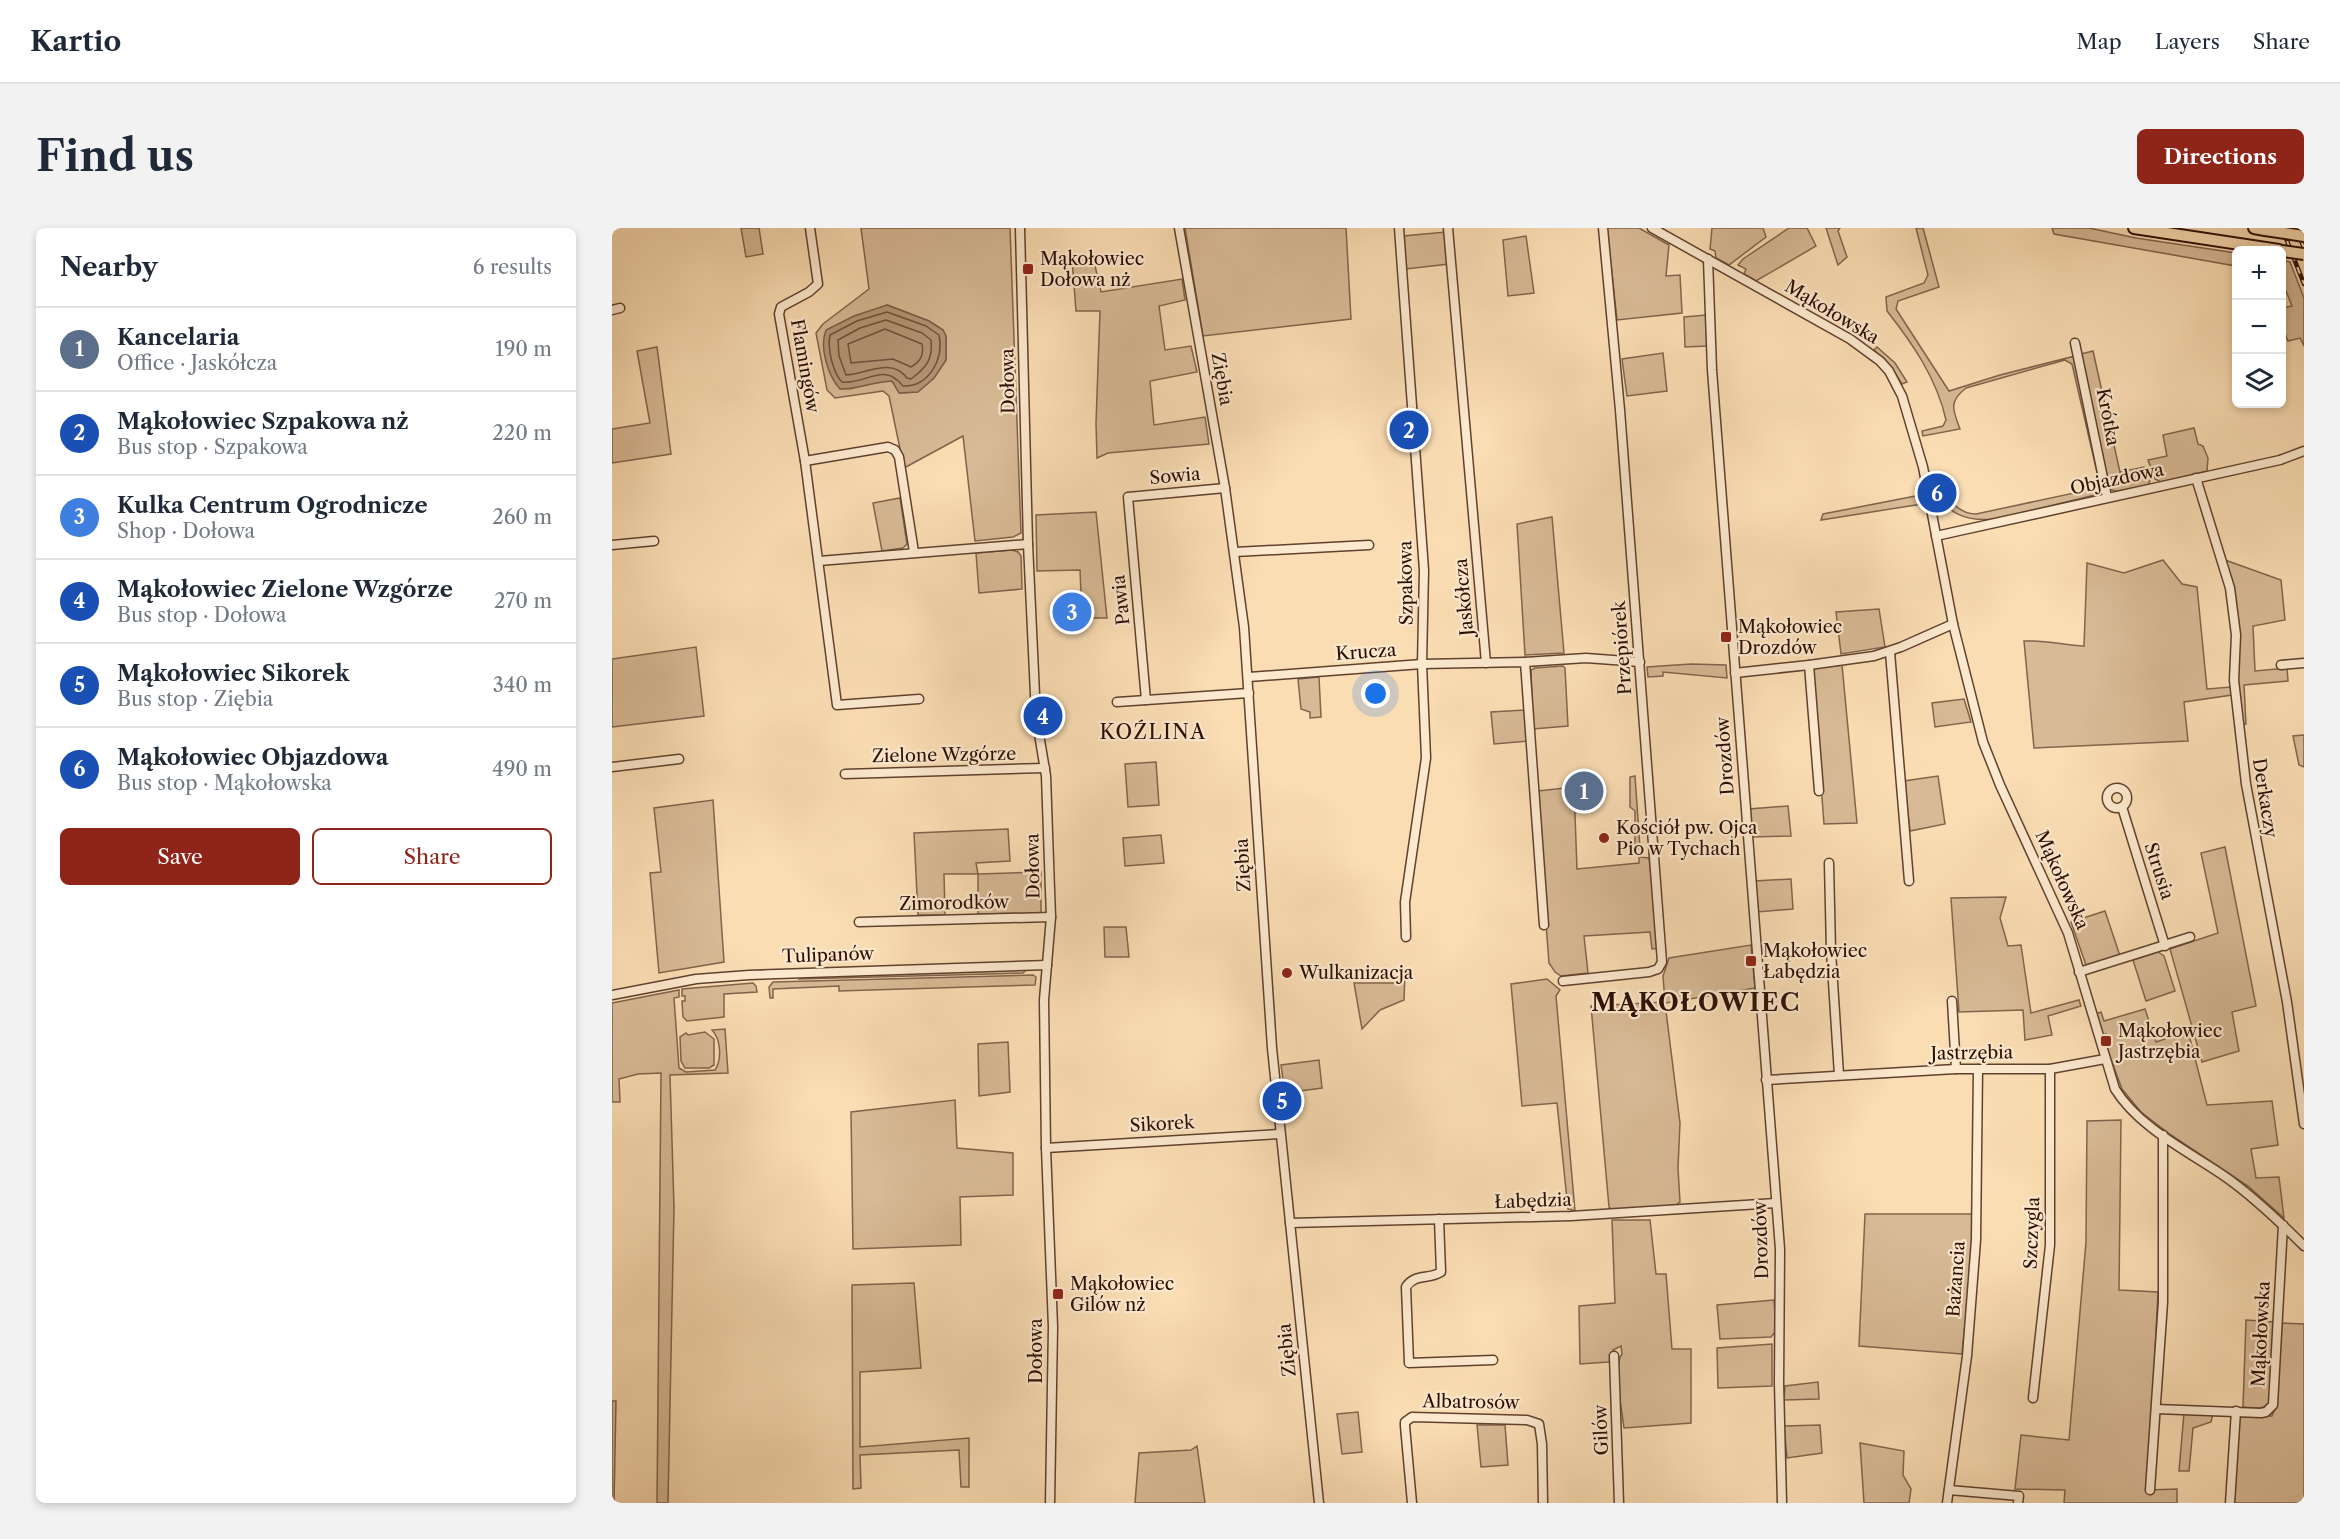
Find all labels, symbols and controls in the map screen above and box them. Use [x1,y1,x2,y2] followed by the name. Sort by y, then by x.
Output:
[30,24,121,58] text: Kartio
[2077,29,2122,54] text: Map
[2155,29,2220,54] text: Layers
[2253,29,2310,54] text: Share
[2137,129,2304,184] button: Directions
[36,130,194,182] text: Find us
[2232,246,2286,408] map controls
[2232,246,2286,300] button: +
[1040,248,1144,291] place label: Mąkołowiec Dołowa nż
[60,251,158,283] text: Nearby
[473,255,552,279] text: 6 results
[1021,262,1035,276] marker: Mąkołowiec Dołowa nż
[1781,275,1884,349] street label: Mąkołowska
[2232,300,2286,354] button: −
[786,317,824,416] street label: Flamingów
[117,324,239,351] text: Kancelaria
[75,337,84,361] text: 1
[495,337,552,361] text: 190 m
[996,348,1020,414] street label: Dołowa
[117,351,277,375] text: Office · Jaskółcza
[1207,351,1238,408] street label: Ziębia
[2232,354,2286,408] button: layers
[2092,386,2124,448] street label: Krótka
[117,408,409,435] text: Mąkołowiec Szpakowa nż
[1390,408,1428,452] pin: 2
[74,421,85,445] text: 2
[492,421,552,445] text: 220 m
[117,435,308,459] text: Bus stop · Szpakowa
[2068,458,2166,500] street label: Objazdowa
[1149,463,1202,489] street label: Sowia
[1918,470,1956,516] pin: 6
[117,492,428,519] text: Kulka Centrum Ogrodnicze
[74,505,85,529] text: 3
[492,505,552,529] text: 260 m
[117,519,255,543] text: Shop · Dołowa
[1394,540,1418,626] street label: Szpakowa
[1450,557,1479,640] street label: Jaskółcza
[1107,573,1135,626] street label: Pawia
[117,576,453,603] text: Mąkołowiec Zielone Wzgórze
[74,589,85,613] text: 4
[494,589,552,613] text: 270 m
[1052,590,1092,634] pin: 3
[1608,599,1636,696] street label: Przepiórek
[117,603,287,627] text: Bus stop · Dołowa
[1738,616,1842,659] place label: Mąkołowiec Drozdów
[1719,630,1733,644] marker: Mąkołowiec Drozdów
[1335,639,1398,665] street label: Krucza
[117,660,350,687] text: Mąkołowiec Sikorek
[74,673,85,697] text: 5
[493,673,552,697] text: 340 m
[1361,679,1390,708] your location
[117,687,273,711] text: Bus stop · Ziębia
[1024,694,1062,738] pin: 4
[1711,715,1739,796] street label: Drozdów
[1100,719,1206,744] district label: KOŹLINA
[872,743,1016,767] street label: Zielone Wzgórze
[117,744,389,771] text: Mąkołowiec Objazdowa
[74,757,85,781] text: 6
[492,757,552,781] text: 490 m
[2248,757,2282,840] street label: Derkaczy
[1564,768,1604,814] pin: 1
[117,771,332,795] text: Bus stop · Mąkołowska
[1616,817,1758,860] place label: Kościół pw. Ojca Pio w Tychach
[2030,827,2094,933] street label: Mąkołowska
[60,828,300,885] button: Save
[312,828,552,885] button: Share
[1597,831,1611,845] marker: Kościół pw. Ojca Pio w Tychach
[1021,833,1045,899] street label: Dołowa
[1231,837,1255,892] street label: Ziębia
[2139,840,2179,903] street label: Strusia
[899,891,1010,915] street label: Zimorodków
[1763,940,1867,983] place label: Mąkołowiec Łabędzia
[782,942,875,968] street label: Tulipanów
[1744,954,1758,968] marker: Mąkołowiec Łabędzia
[1298,962,1414,984] place label: Wulkanizacja
[1280,966,1294,980] marker: Wulkanizacja
[1591,988,1801,1017] district label: MĄKOŁOWIEC
[2115,1020,2222,1063] place label: Mąkołowiec Jastrzębia
[2099,1034,2113,1048] marker: Mąkołowiec Jastrzębia
[1928,1041,2014,1065] street label: Jastrzębia
[1262,1078,1302,1124] pin: 5
[1129,1111,1197,1137] street label: Sikorek
[1494,1189,1573,1213] street label: Łabędzia
[2020,1196,2044,1270] street label: Szczygla
[1749,1199,1773,1280] street label: Drozdów
[1942,1240,1970,1318] street label: Bażancia
[1070,1273,1174,1316] place label: Mąkołowiec Gilów nż
[2247,1280,2275,1388] street label: Mąkołowska
[1051,1287,1065,1301] marker: Mąkołowiec Gilów nż
[1025,1318,1047,1384] street label: Dołowa
[1273,1322,1301,1378] street label: Ziębia
[1421,1390,1521,1414] street label: Albatrosów
[1589,1403,1613,1456] street label: Gilów

